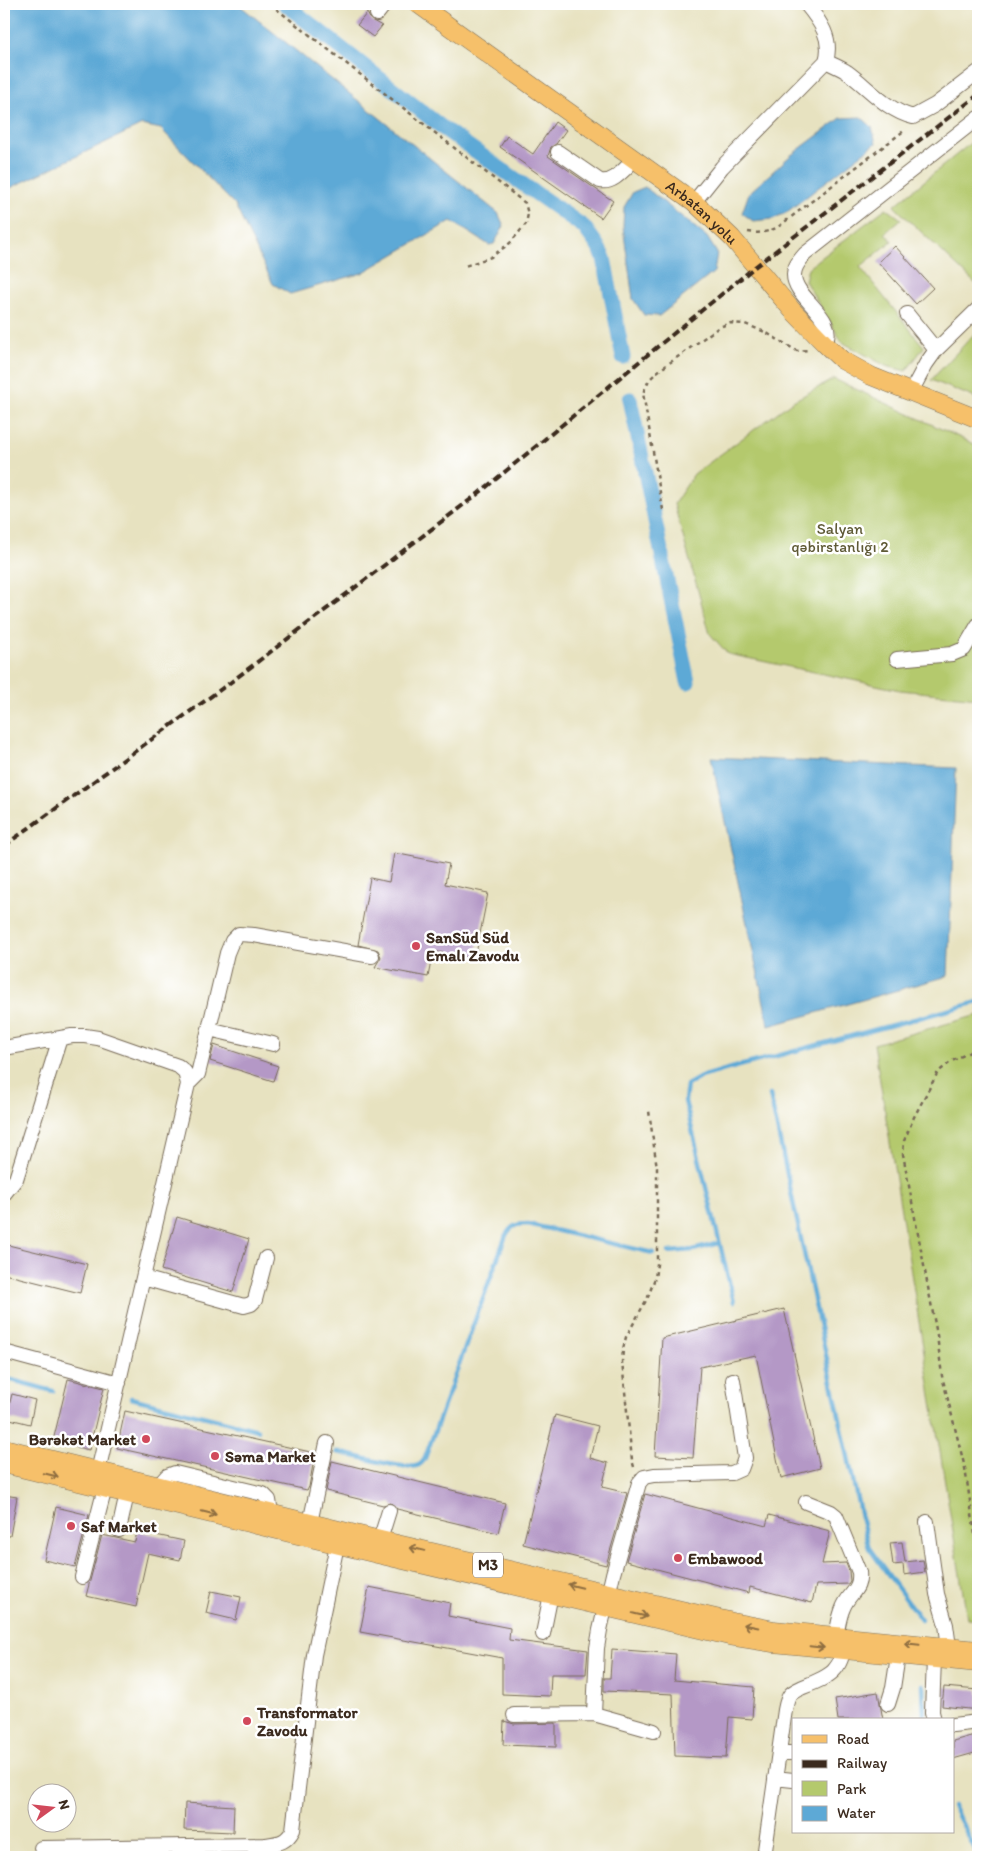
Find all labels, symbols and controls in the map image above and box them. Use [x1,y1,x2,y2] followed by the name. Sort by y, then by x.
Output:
[662,176,742,248] street label: Arbatan yolu
[791,519,889,556] park label: Salyan qəbirstanlığı 2
[426,928,519,965] place label: SanSüd Süd Emalı Zavodu
[410,940,422,952] marker: SanSüd Süd Emalı Zavodu
[29,1430,136,1449] place label: Bərəkət Market
[140,1433,152,1445] marker: Bərəkət Market
[225,1447,316,1466] place label: Səma Market
[209,1450,221,1462] marker: Səma Market
[43,1471,59,1480] one-way arrow
[201,1509,217,1519] one-way arrow
[81,1517,157,1536] place label: Saf Market
[65,1520,77,1532] marker: Saf Market
[410,1544,426,1553] one-way arrow
[688,1549,763,1568] place label: Embawood
[473,1552,503,1578] road number: M3
[672,1552,684,1564] marker: Embawood
[568,1581,584,1590] one-way arrow
[631,1611,647,1620] one-way arrow
[743,1620,759,1630] one-way arrow
[905,1639,921,1648] one-way arrow
[808,1643,824,1652] one-way arrow
[256,1703,358,1740] place label: Transformator Zavodu
[241,1715,253,1727] marker: Transformator Zavodu
[792,1718,954,1834] legend
[837,1730,870,1748] text: Road
[837,1754,887,1772] text: Railway
[837,1780,867,1798] text: Park
[28,1784,78,1834] north arrow
[55,1798,74,1812] text: N
[837,1804,876,1822] text: Water

